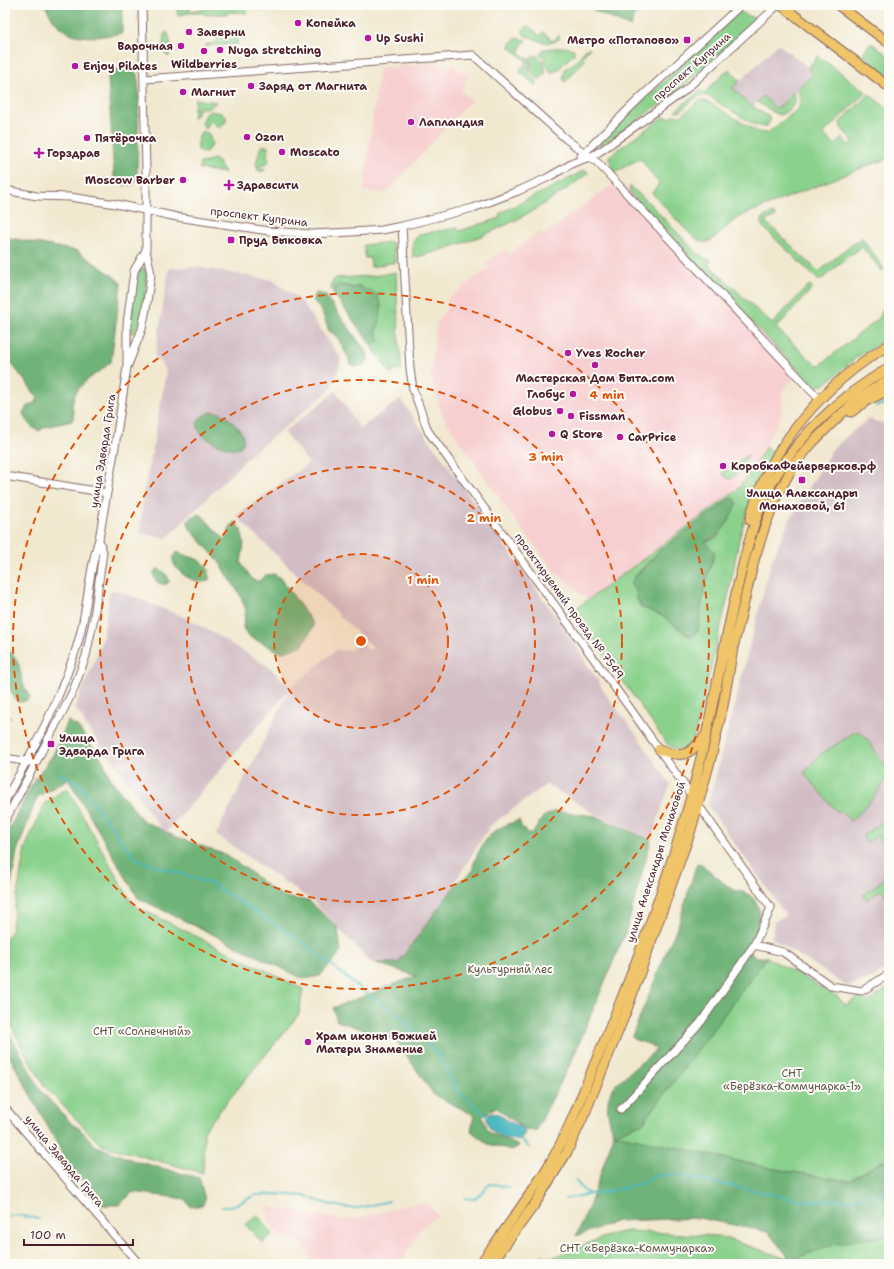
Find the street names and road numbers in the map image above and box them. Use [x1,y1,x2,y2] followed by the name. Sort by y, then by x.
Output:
[650,29,734,105] street label: проспект Куприна
[209,204,309,230] street label: проспект Куприна
[87,393,119,509] street label: улица Эдварда Грига
[511,530,627,682] street label: проектируемый проезд № 7549
[623,779,689,945] street label: улица Александры Монаховой
[21,1112,107,1210] street label: улица Эдварда Грига

